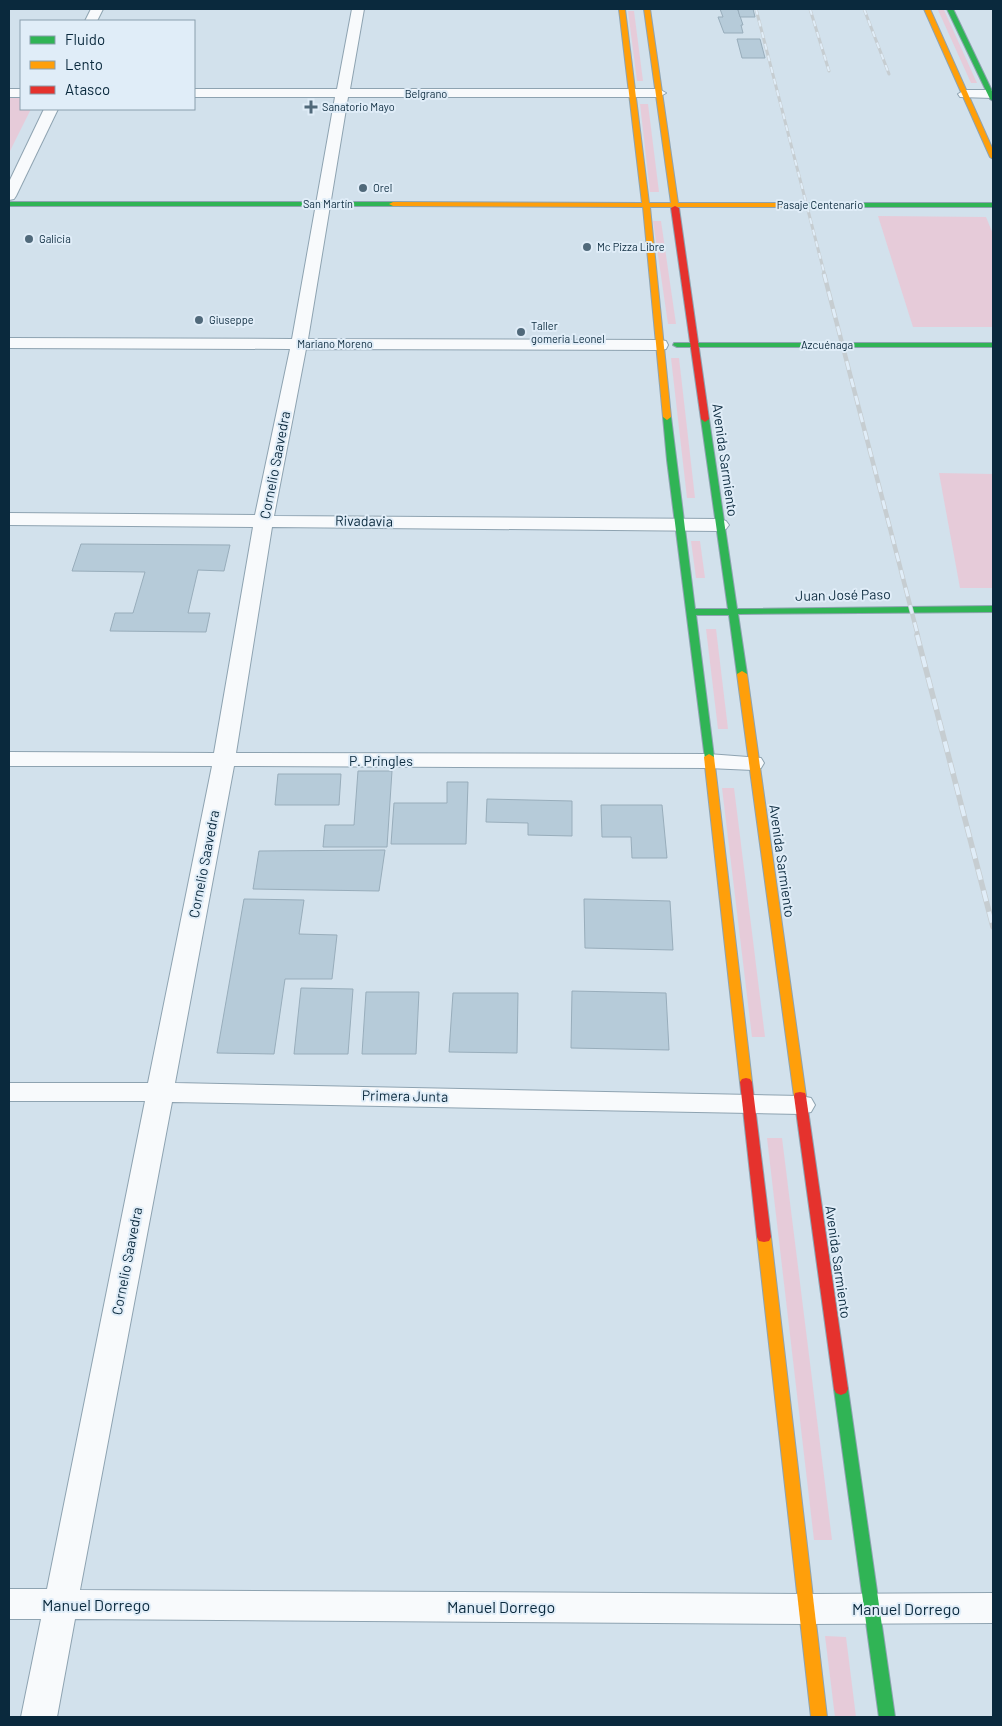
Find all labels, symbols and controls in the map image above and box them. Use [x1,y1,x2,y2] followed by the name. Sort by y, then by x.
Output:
[20,20,195,110] legend
[65,30,105,48] text: Fluido
[65,55,103,73] text: Lento
[65,80,110,98] text: Atasco
[405,87,447,100] street label: Belgrano
[304,100,318,114] marker: Sanatorio Mayo
[322,100,395,113] place label: Sanatorio Mayo
[373,181,392,194] place label: Orel
[357,182,369,194] marker: Orel
[303,197,353,210] street label: San Martín
[777,198,863,211] street label: Pasaje Centenario
[39,232,71,245] place label: Galicia
[23,233,35,245] marker: Galicia
[597,240,665,253] place label: Mc Pizza Libre
[581,241,593,253] marker: Mc Pizza Libre
[209,313,254,326] place label: Giuseppe
[193,314,205,326] marker: Giuseppe
[531,319,605,345] place label: Taller gomeria Leonel
[515,326,527,338] marker: Taller gomeria Leonel
[297,337,373,350] street label: Mariano Moreno
[801,338,853,351] street label: Azcuénaga
[709,402,742,517] street label: Avenida Sarmiento
[256,410,293,520] street label: Cornelio Saavedra
[335,511,393,530] street label: Rivadavia
[795,585,891,604] street label: Juan José Paso
[349,752,413,769] street label: P. Pringles
[766,803,799,918] street label: Avenida Sarmiento
[185,809,222,919] street label: Cornelio Saavedra
[362,1086,448,1105] street label: Primera Junta
[822,1204,855,1319] street label: Avenida Sarmiento
[108,1206,145,1316] street label: Cornelio Saavedra
[42,1595,150,1614] street label: Manuel Dorrego
[447,1597,555,1616] street label: Manuel Dorrego
[852,1599,960,1618] street label: Manuel Dorrego

